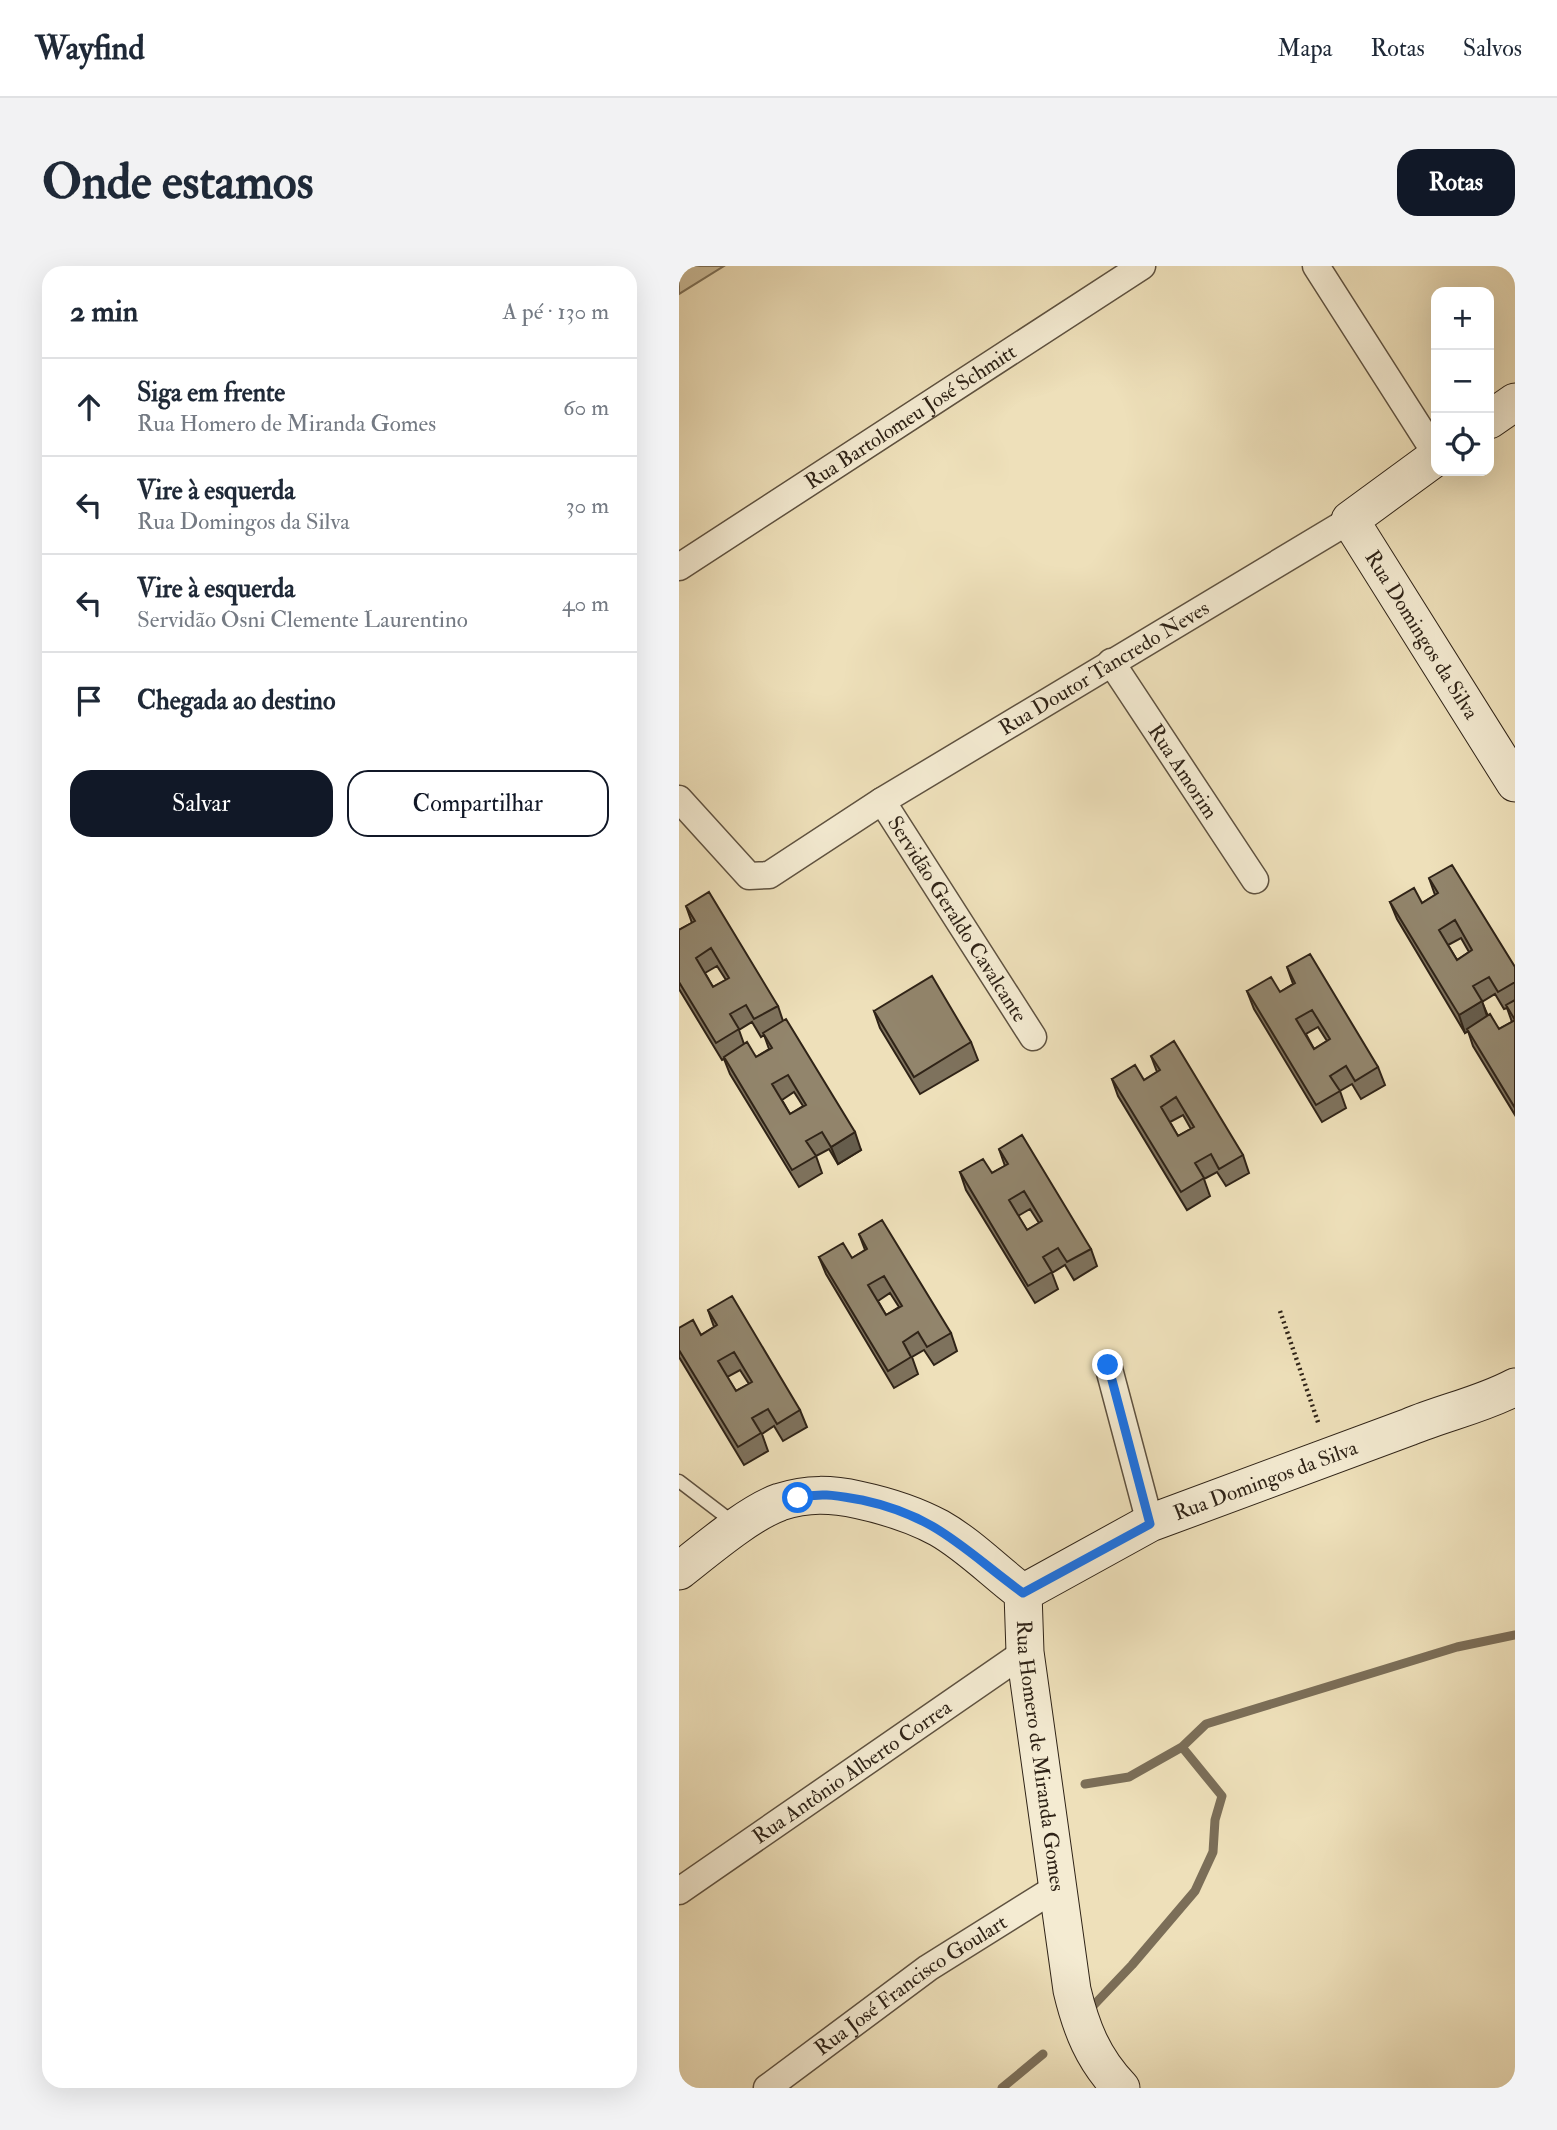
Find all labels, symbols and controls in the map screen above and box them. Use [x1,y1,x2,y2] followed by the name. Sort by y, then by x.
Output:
[35,28,145,69] text: Wayfind
[1277,33,1332,64] text: Mapa
[1370,33,1425,64] text: Rotas
[1463,33,1522,64] text: Salvos
[1397,149,1515,216] button: Rotas
[42,152,313,213] text: Onde estamos
[1431,287,1494,476] map controls
[1431,287,1494,350] button: +
[70,293,138,330] text: 2 min
[503,297,609,326] text: A pé · 130 m
[800,338,1021,495] street label: Rua Bartolomeu José Schmitt
[1431,350,1494,413] button: −
[137,377,285,409] text: Siga em frente
[70,388,108,426] icon: ahead
[563,393,609,422] text: 60 m
[137,409,436,438] text: Rua Homero de Miranda Gomes
[1431,413,1494,476] button: locate
[137,475,295,507] text: Vire à esquerda
[70,486,108,524] icon: left
[566,491,609,520] text: 30 m
[137,507,350,536] text: Rua Domingos da Silva
[1359,545,1485,724] street label: Rua Domingos da Silva
[137,573,295,605] text: Vire à esquerda
[70,584,108,622] icon: left
[562,589,609,618] text: 40 m
[994,594,1214,741] street label: Rua Doutor Tancredo Neves
[137,605,468,634] text: Servidão Osni Clemente Laurentino
[70,682,108,720] icon: arrive
[137,685,335,717] text: Chegada ao destino
[1142,719,1224,824] street label: Rua Amorim
[70,770,333,837] button: Salvar
[347,770,609,837] button: Compartilhar
[882,811,1034,1027] street label: Servidão Geraldo Cavalcante
[1092,1349,1123,1380] route end
[1170,1434,1361,1527] street label: Rua Domingos da Silva
[782,1482,813,1513] route start
[1010,1620,1072,1893] street label: Rua Homero de Miranda Gomes
[747,1693,957,1850] street label: Rua Antônio Alberto Correa
[809,1908,1012,2061] street label: Rua José Francisco Goulart

